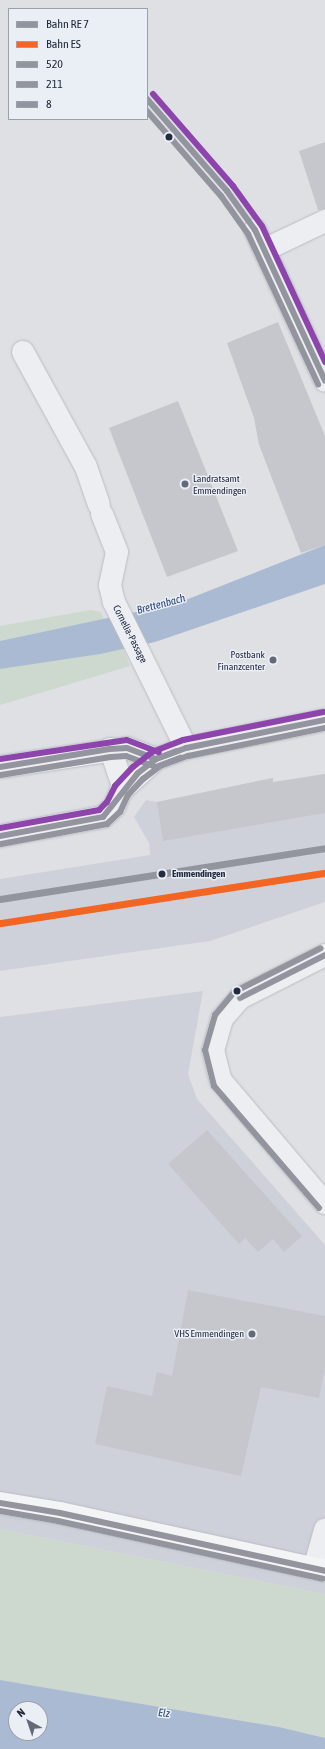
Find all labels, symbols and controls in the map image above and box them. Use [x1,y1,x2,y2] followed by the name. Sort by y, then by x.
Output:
[8,8,148,120] legend
[46,17,89,31] text: Bahn RE 7
[46,37,81,51] text: Bahn ES
[46,57,63,71] text: 520
[46,77,63,91] text: 211
[46,97,52,111] text: 8
[164,132,174,142] unlabelled marker
[193,472,246,496] place label: Landratsamt Emmendingen
[180,479,190,489] marker: Landratsamt Emmendingen
[135,591,187,617] water label: Brettenbach
[110,603,150,665] street label: Cornelia-Passage
[217,648,265,672] place label: Postbank Finanzcenter
[268,655,278,665] marker: Postbank Finanzcenter
[155,867,169,881] marker: Emmendingen
[172,868,225,880] place label: Emmendingen
[232,986,242,996] unlabelled marker
[174,1328,244,1340] place label: VHS Emmendingen
[247,1329,257,1339] marker: VHS Emmendingen
[8,1701,48,1741] north arrow
[15,1706,27,1719] text: N
[158,1706,170,1720] water label: Elz

